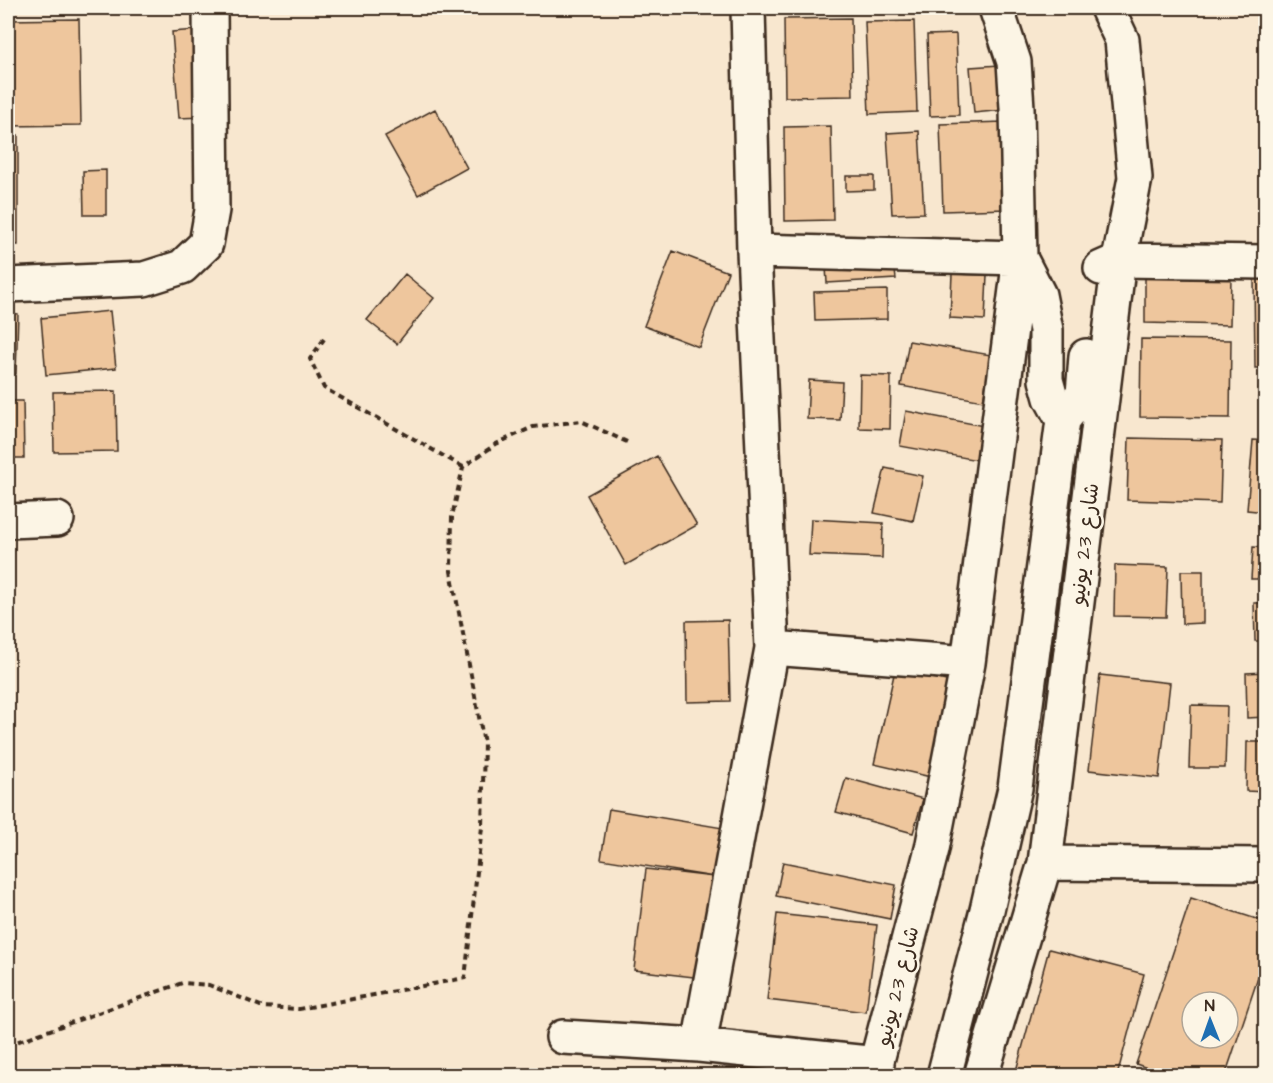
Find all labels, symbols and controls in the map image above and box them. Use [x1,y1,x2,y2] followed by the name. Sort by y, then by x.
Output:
[1063,481,1106,608] street label: شارع 23 يونيو
[868,923,926,1050] street label: شارع 23 يونيو
[1180,990,1240,1050] north arrow
[1205,995,1215,1017] text: N

